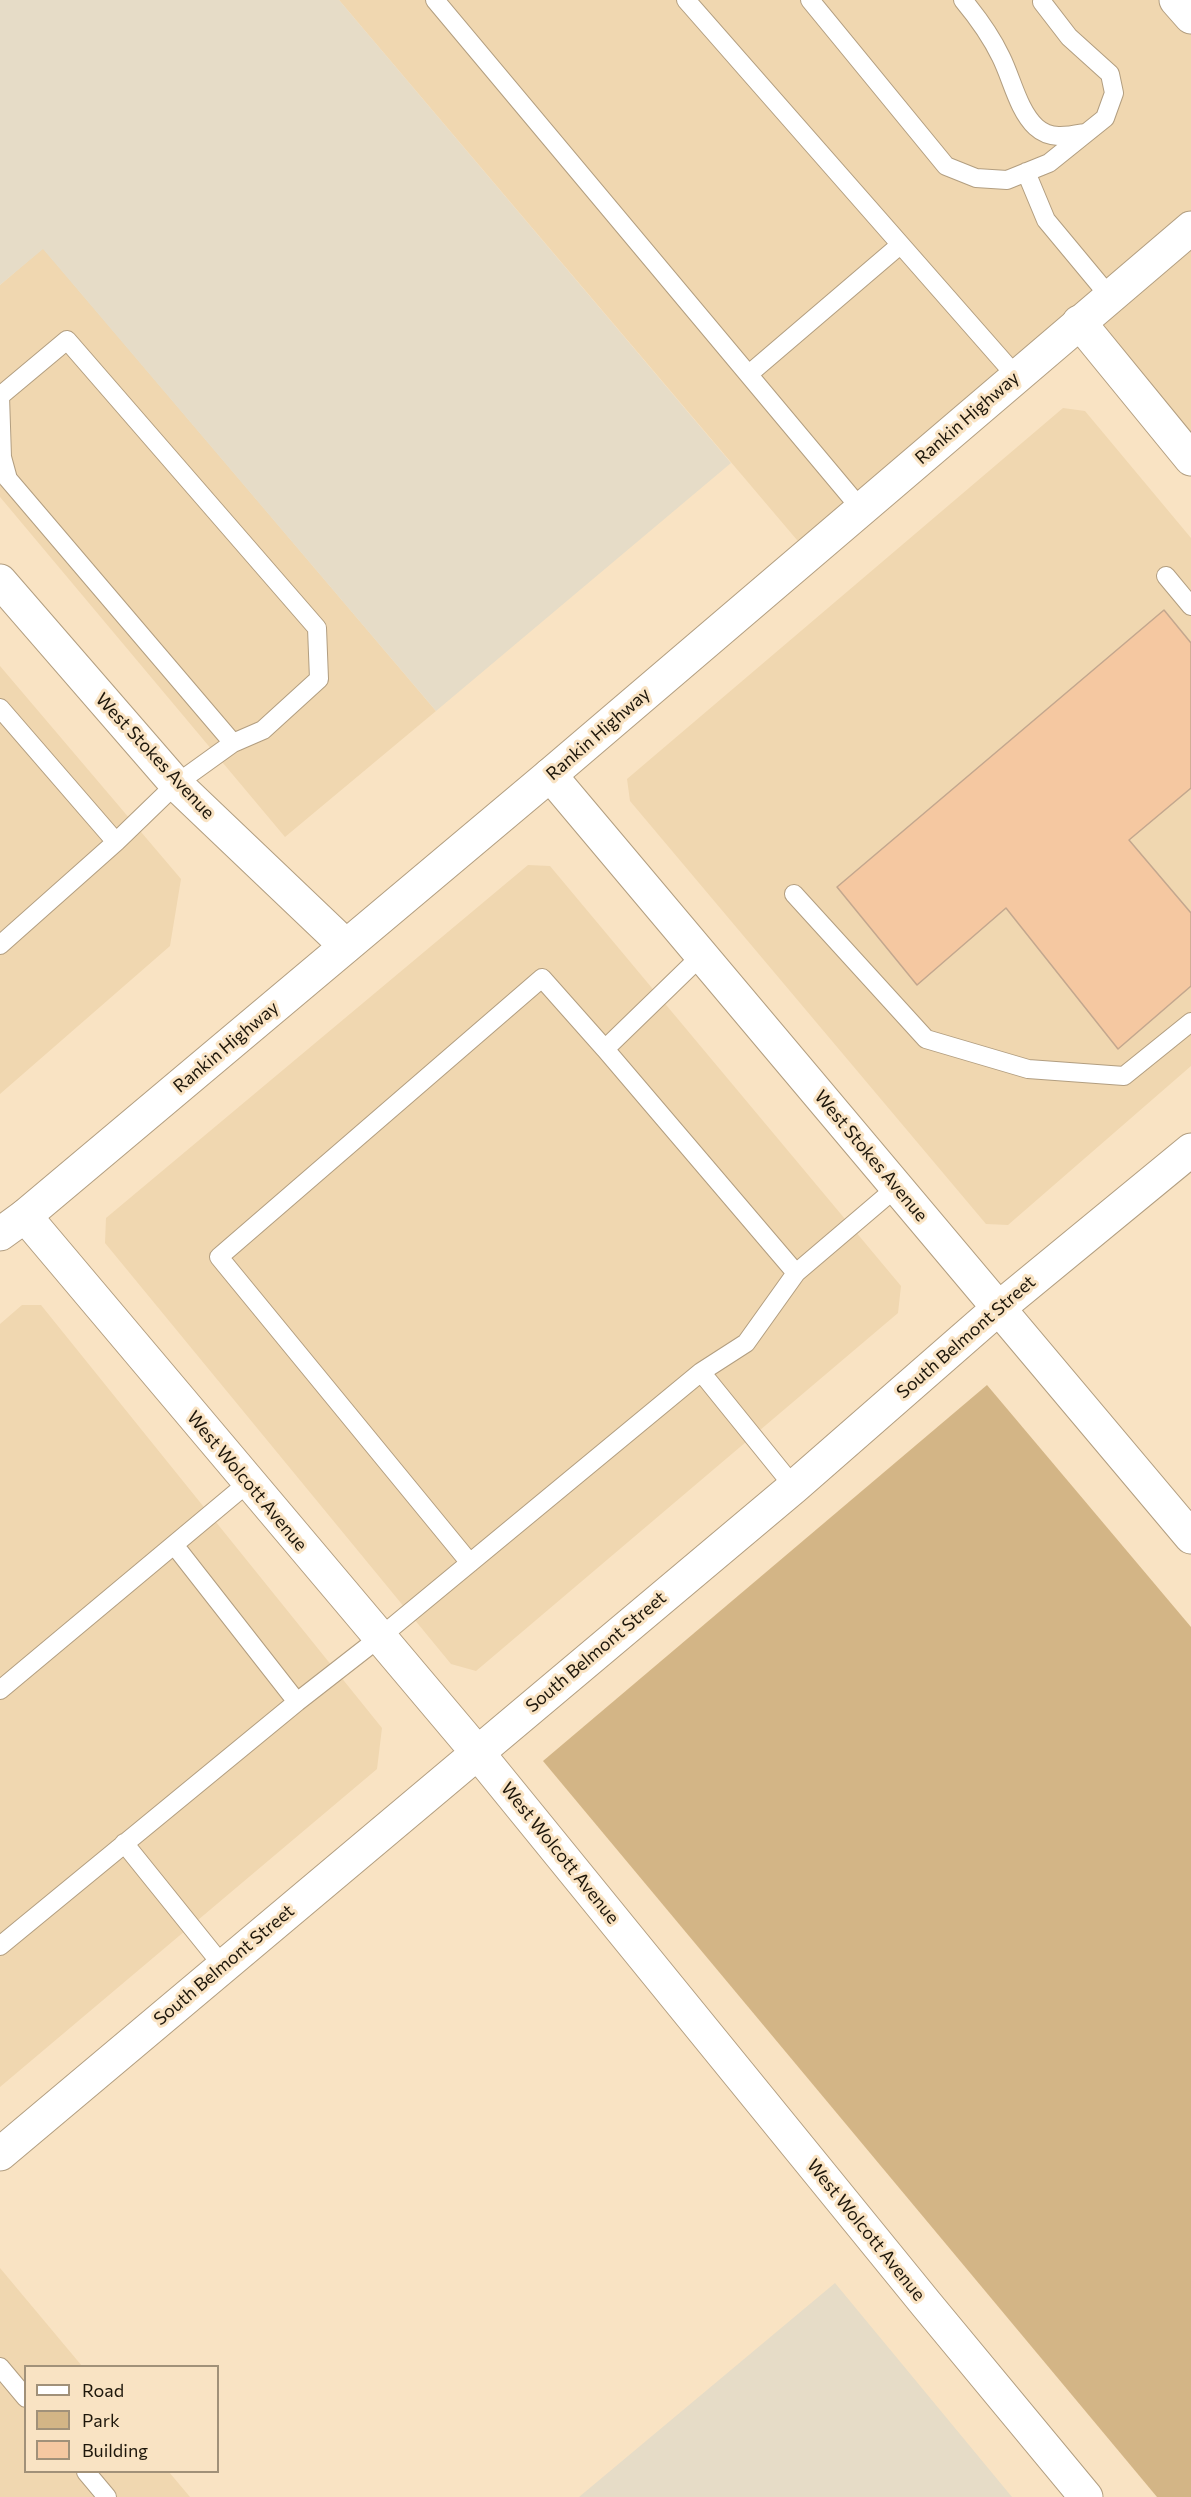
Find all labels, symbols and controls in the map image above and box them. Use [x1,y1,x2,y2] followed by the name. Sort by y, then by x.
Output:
[911,367,1023,469] street label: Rankin Highway
[542,683,654,785] street label: Rankin Highway
[91,689,219,823] street label: West Stokes Avenue
[169,997,283,1097] street label: Rankin Highway
[810,1086,932,1226] street label: West Stokes Avenue
[892,1271,1040,1403] street label: South Belmont Street
[182,1407,312,1555] street label: West Wolcott Avenue
[521,1587,671,1717] street label: South Belmont Street
[496,1778,624,1928] street label: West Wolcott Avenue
[149,1900,299,2030] street label: South Belmont Street
[802,2155,930,2305] street label: West Wolcott Avenue
[24,2365,219,2473] legend
[82,2379,124,2401] text: Road
[82,2409,120,2431] text: Park
[82,2439,148,2461] text: Building

